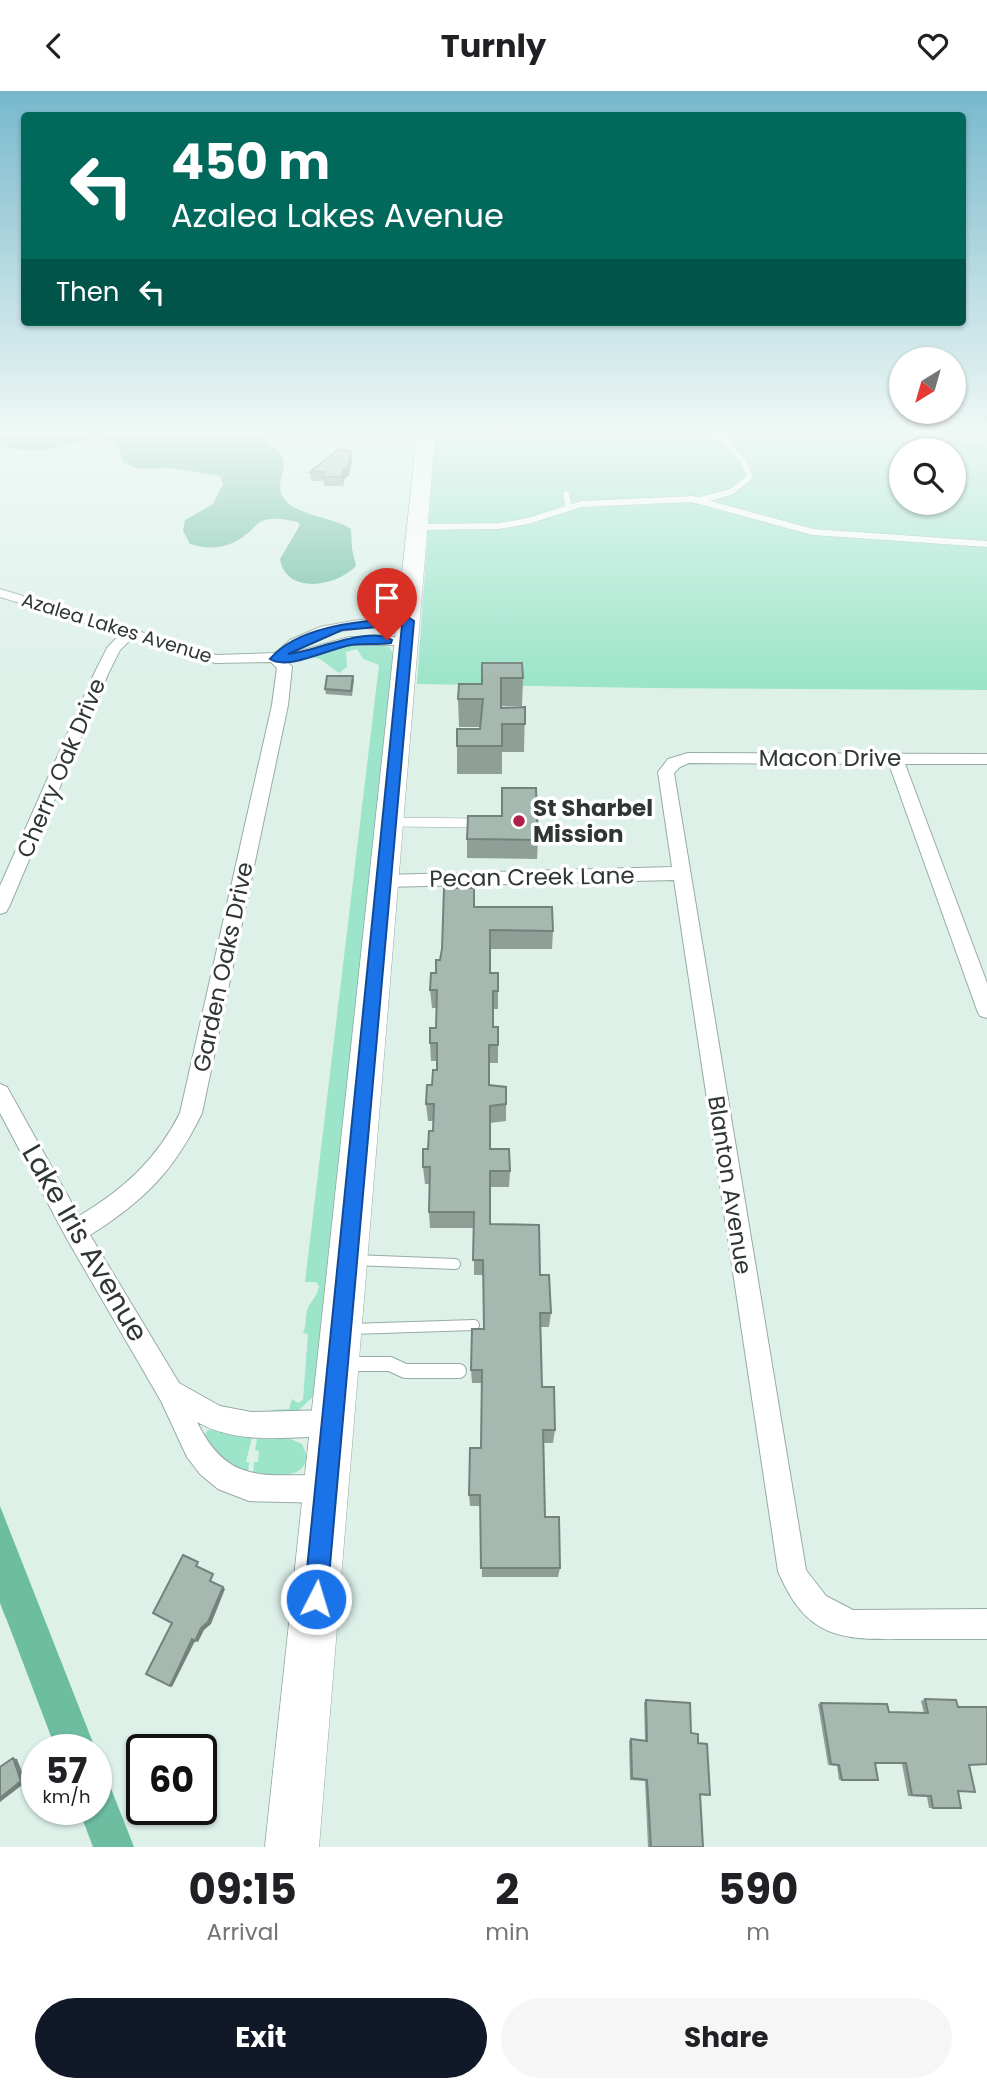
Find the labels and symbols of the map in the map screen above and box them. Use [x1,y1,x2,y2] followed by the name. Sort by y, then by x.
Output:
[889,347,966,423] north arrow
[357,568,417,640] pin
[19,586,215,670] street label: Azalea Lakes Avenue
[9,673,113,863] street label: Cherry Oak Drive
[759,742,901,774] street label: Macon Drive
[533,792,653,850] place label: St Sharbel Mission
[511,813,527,829] marker: St Sharbel Mission
[185,859,261,1075] street label: Garden Oaks Drive
[429,859,635,895] street label: Pecan Creek Lane
[700,1093,760,1277] street label: Blanton Avenue
[13,1137,157,1349] street label: Lake Iris Avenue
[279,1562,353,1636] position arrow
[126,1734,217,1825] speed limit sign: 60

